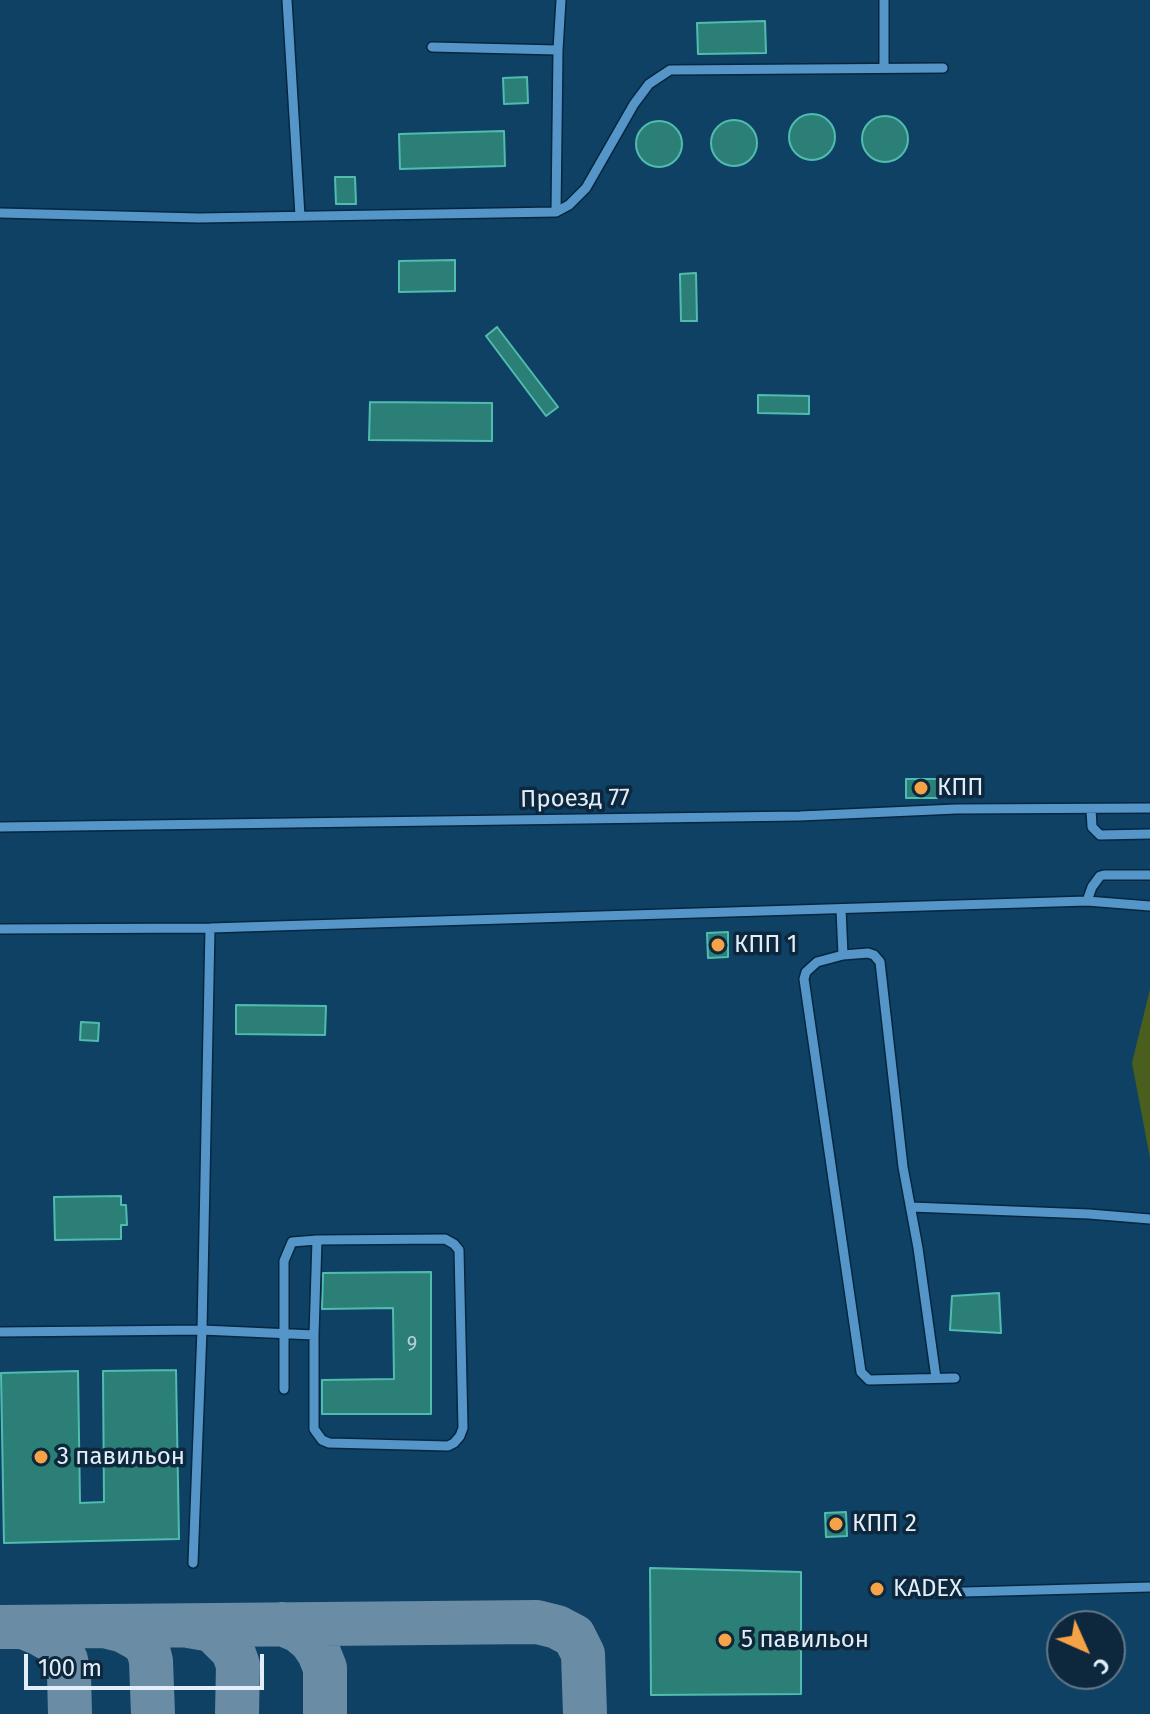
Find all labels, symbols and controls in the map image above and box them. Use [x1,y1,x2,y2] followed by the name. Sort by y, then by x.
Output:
[937,774,984,802] place label: КПП
[912,779,930,797] marker: КПП
[520,784,630,814] street label: Проезд 77
[734,931,797,959] place label: КПП 1
[709,936,727,954] marker: КПП 1
[407,1332,417,1356] house number: 9
[57,1443,185,1471] place label: 3 павильон
[32,1448,50,1466] marker: 3 павильон
[852,1510,917,1538] place label: КПП 2
[827,1515,845,1533] marker: КПП 2
[893,1575,962,1603] place label: KADEX
[868,1580,886,1598] marker: KADEX
[1046,1610,1126,1690] north arrow
[741,1626,869,1654] place label: 5 павильон
[716,1631,734,1649] marker: 5 павильон
[28,1638,268,1688] scale bar
[1088,1652,1116,1680] text: С
[38,1654,102,1682] text: 100 m

